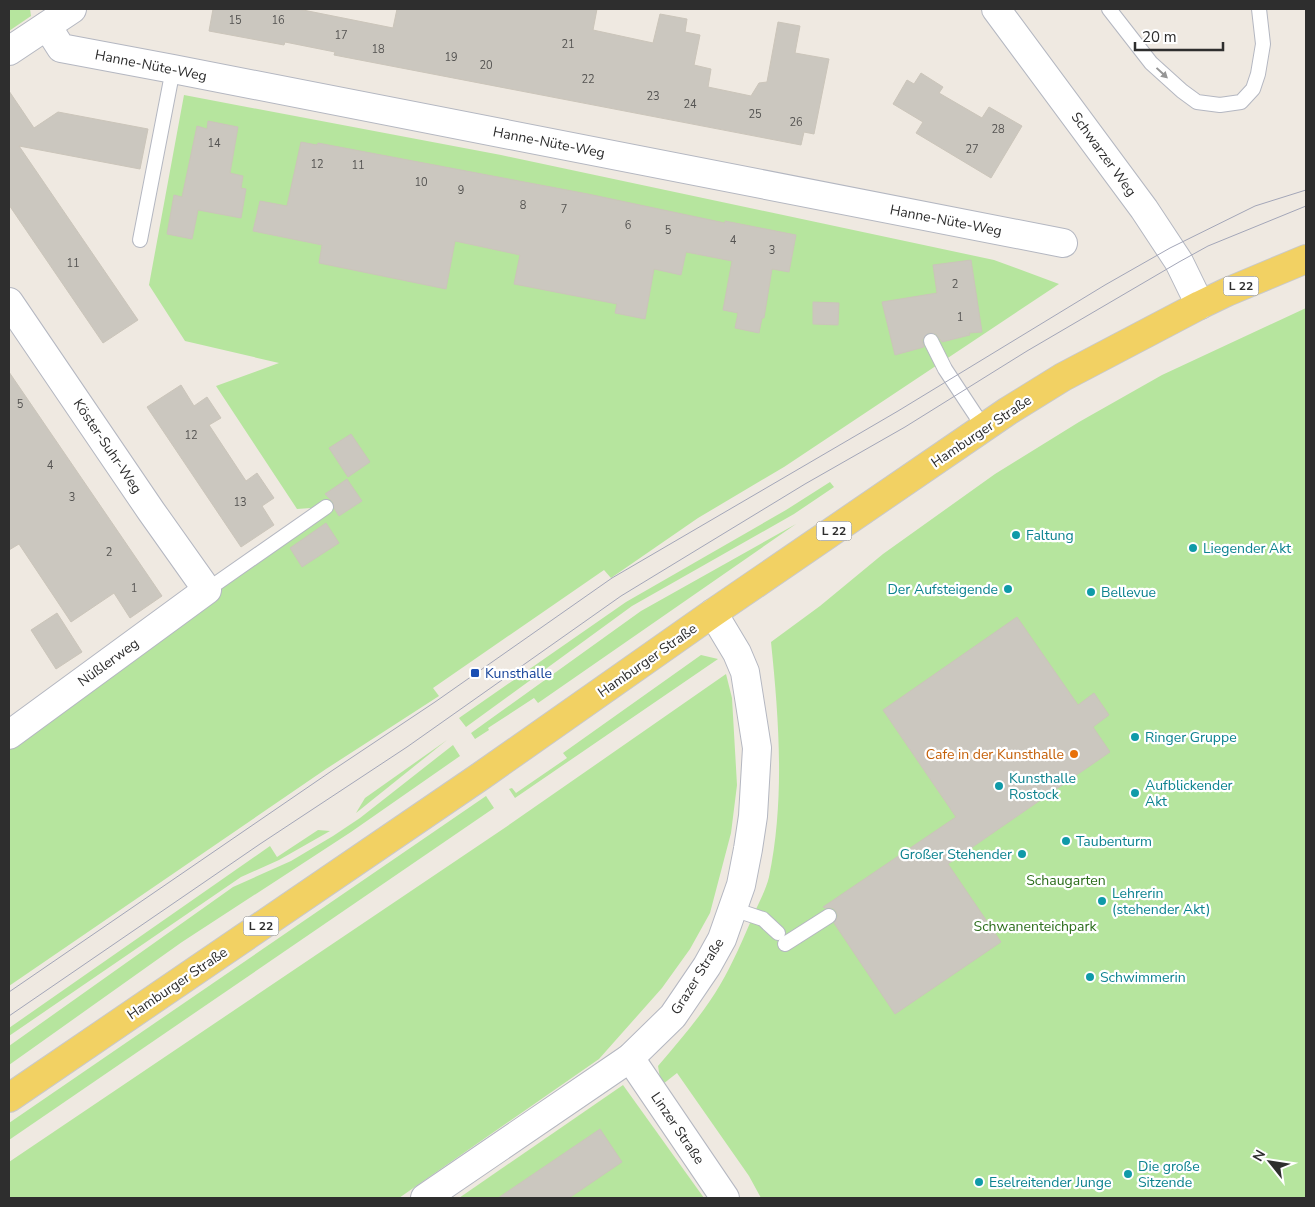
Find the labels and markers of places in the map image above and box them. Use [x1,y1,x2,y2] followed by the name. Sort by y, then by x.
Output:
[1026,526,1074,545] place label: Faltung
[1010,529,1022,541] marker: Faltung
[1203,539,1291,558] place label: Liegender Akt
[1187,542,1199,554] marker: Liegender Akt
[887,580,998,599] place label: Der Aufsteigende
[1002,583,1014,595] marker: Der Aufsteigende
[1101,583,1156,602] place label: Bellevue
[1085,586,1097,598] marker: Bellevue
[485,664,552,683] place label: Kunsthalle
[469,667,481,679] marker: Kunsthalle
[1145,728,1237,747] place label: Ringer Gruppe
[1129,731,1141,743] marker: Ringer Gruppe
[926,745,1064,764] place label: Cafe in der Kunsthalle
[1068,748,1080,760] marker: Cafe in der Kunsthalle
[1009,769,1076,804] place label: Kunsthalle Rostock
[1145,776,1233,811] place label: Aufblickender Akt
[993,780,1005,792] marker: Kunsthalle Rostock
[1129,787,1141,799] marker: Aufblickender Akt
[1076,832,1152,851] place label: Taubenturm
[1060,835,1072,847] marker: Taubenturm
[900,845,1012,864] place label: Großer Stehender
[1016,848,1028,860] marker: Großer Stehender
[1112,884,1210,919] place label: Lehrerin (stehender Akt)
[1096,895,1108,907] marker: Lehrerin (stehender Akt)
[1100,968,1186,987] place label: Schwimmerin
[1084,971,1096,983] marker: Schwimmerin
[1138,1157,1200,1192] place label: Die große Sitzende
[1122,1168,1134,1180] marker: Die große Sitzende
[989,1173,1111,1192] place label: Eselreitender Junge
[973,1176,985,1188] marker: Eselreitender Junge

